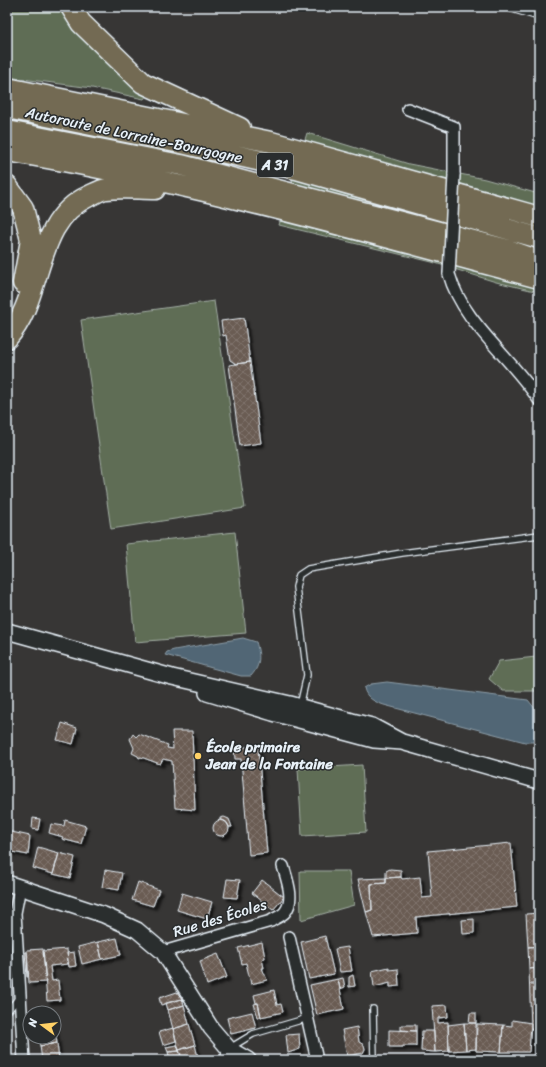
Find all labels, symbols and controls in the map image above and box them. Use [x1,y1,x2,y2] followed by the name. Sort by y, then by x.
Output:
[22,99,245,171] street label: Autoroute de Lorraine-Bourgogne
[257,153,293,177] road number: A 31
[205,734,333,777] place label: École primaire Jean de la Fontaine
[193,751,203,761] marker: École primaire Jean de la Fontaine
[170,891,270,945] street label: Rue des Écoles
[22,1005,62,1045] north arrow
[22,1016,43,1030] text: N

